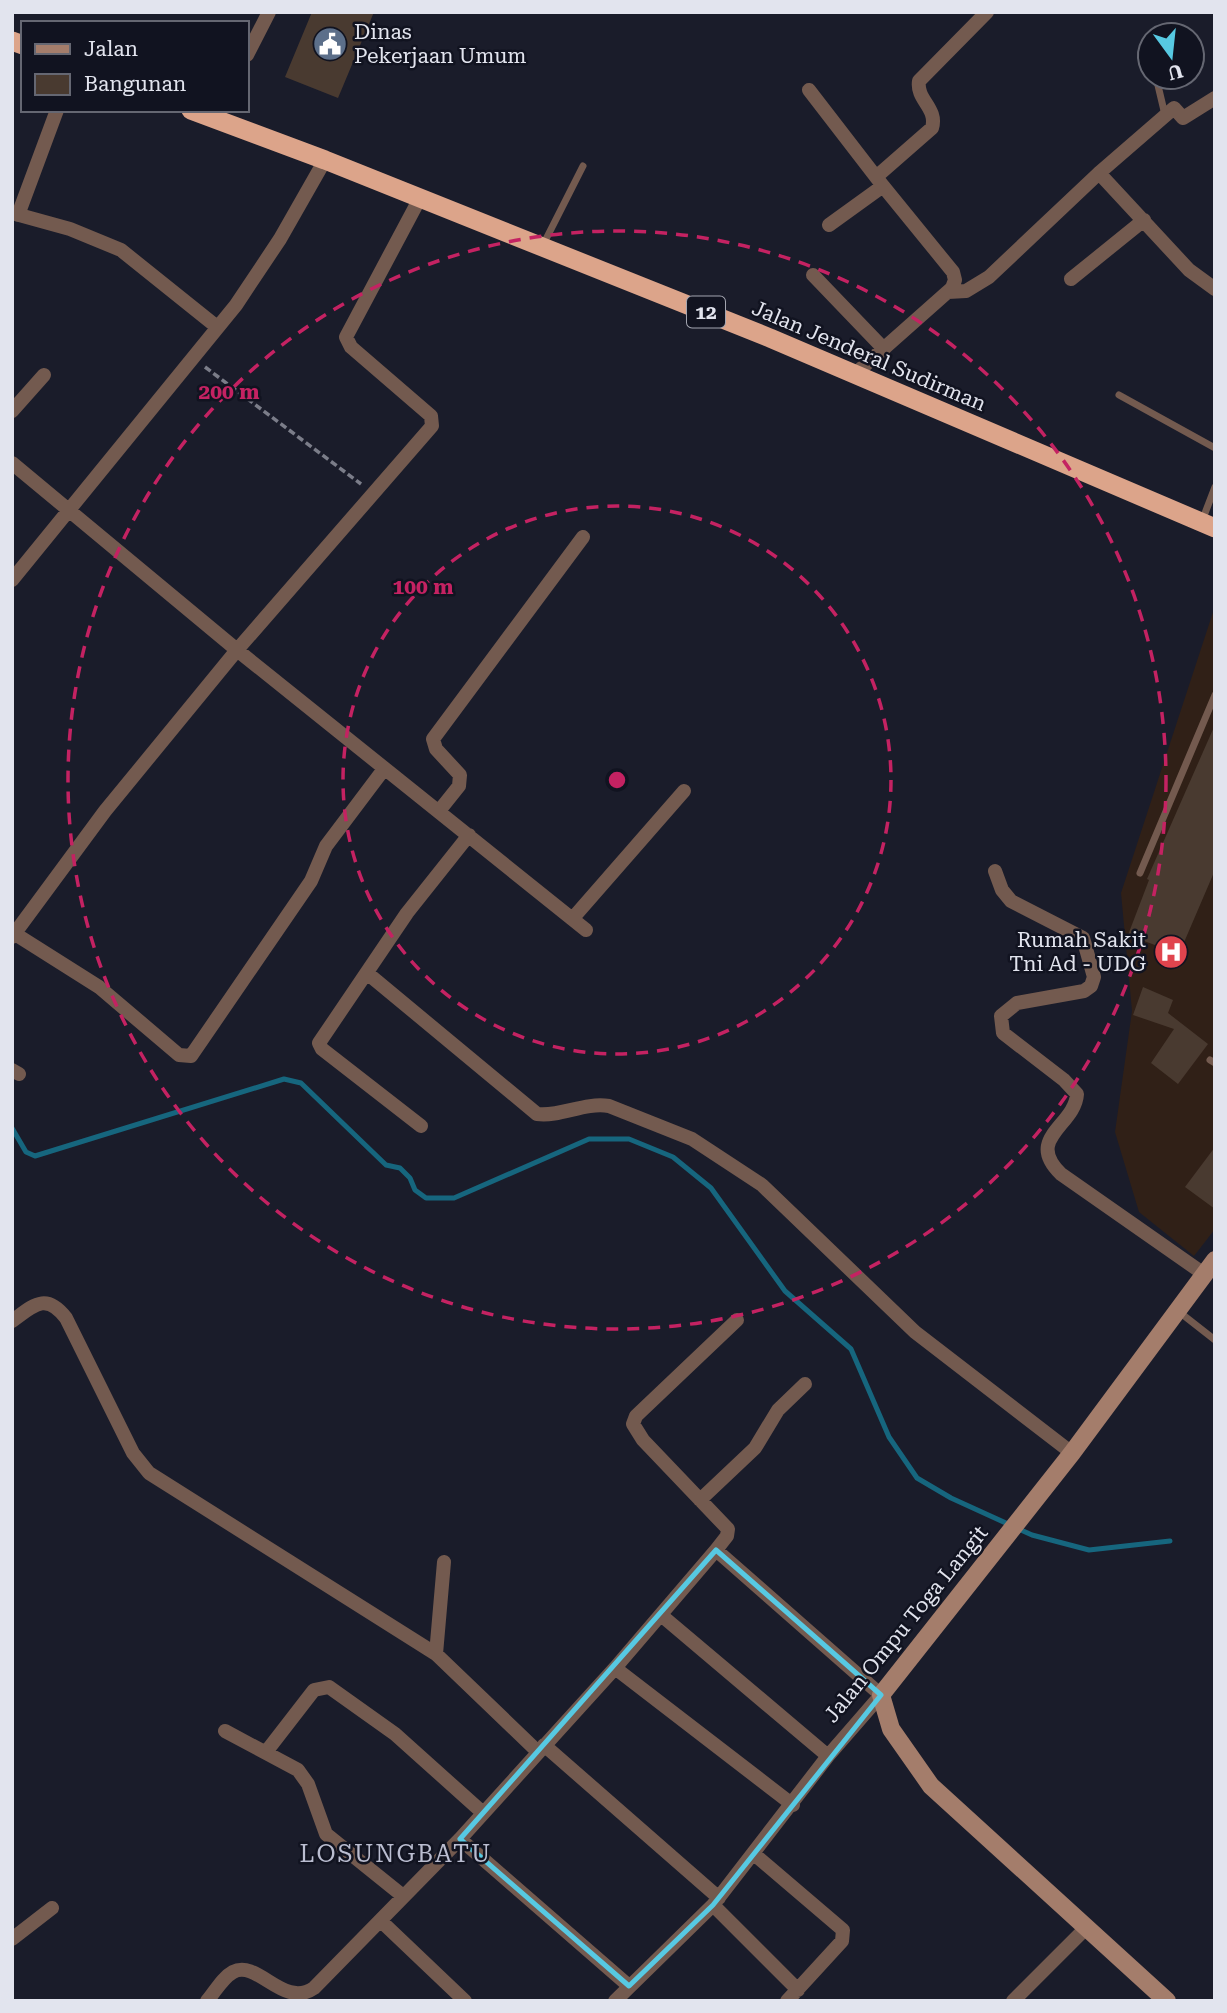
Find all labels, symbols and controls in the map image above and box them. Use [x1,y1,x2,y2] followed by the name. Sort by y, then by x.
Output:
[354,20,527,68] place label: Dinas Pekerjaan Umum
[21,21,248,112] legend
[1136,21,1206,91] north arrow
[311,25,349,63] public building icon: Dinas Pekerjaan Umum
[84,37,139,61] text: Jalan
[1165,59,1185,85] text: U
[84,72,187,96] text: Bangunan
[687,296,725,328] road number: 12
[748,296,990,416] street label: Jalan Jenderal Sudirman
[199,380,259,404] text: 200 m
[393,575,453,599] text: 100 m
[605,768,629,792] centre of rings
[1009,928,1146,976] place label: Rumah Sakit Tni Ad - UDG
[1152,933,1190,971] hospital icon: Rumah Sakit Tni Ad - UDG
[819,1521,993,1727] street label: Jalan Ompu Toga Langit
[300,1840,492,1868] district label: LOSUNGBATU

